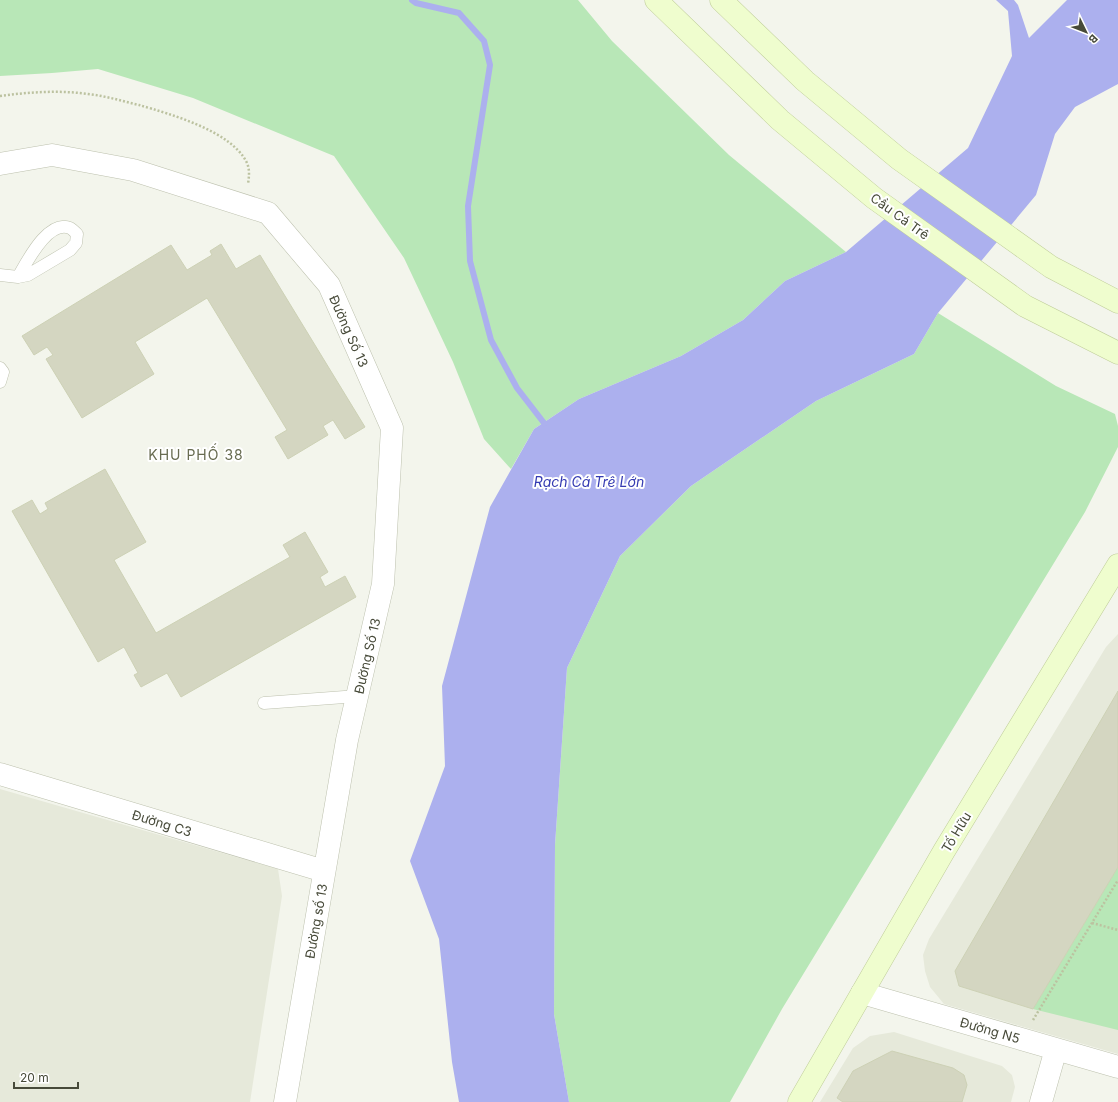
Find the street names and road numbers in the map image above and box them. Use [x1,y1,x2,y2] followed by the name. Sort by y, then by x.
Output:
[868,189,932,243] street label: Cầu Cá Trê
[326,292,372,370] street label: Đường Số 13
[351,617,383,695] street label: Đường Số 13
[130,806,194,840] street label: Đường C3
[938,809,974,855] street label: Tố Hữu
[302,882,330,960] street label: Đường số 13
[958,1014,1022,1046] street label: Đường N5

